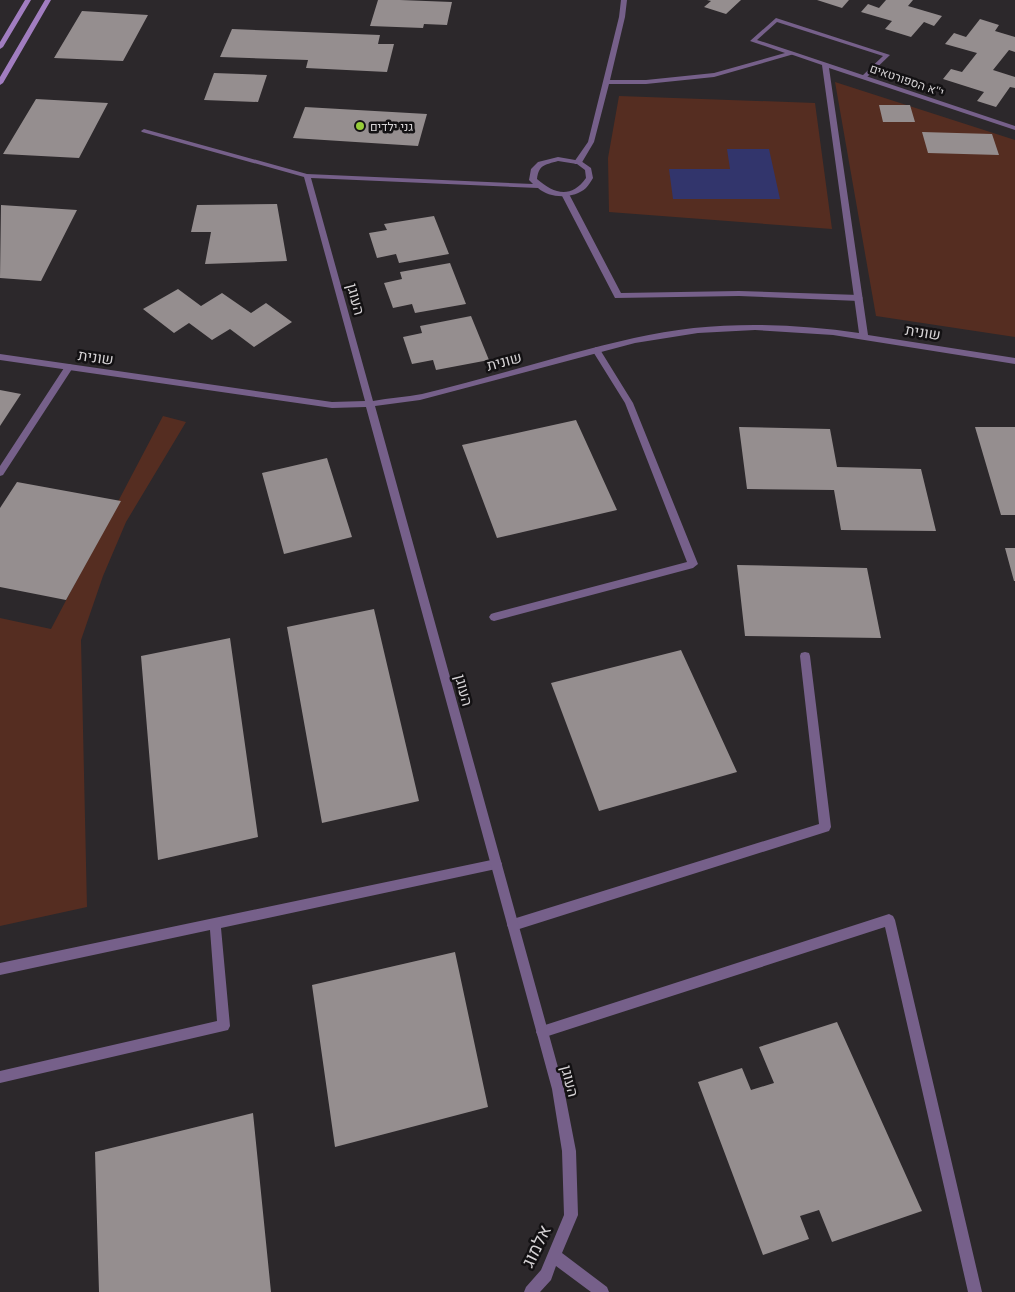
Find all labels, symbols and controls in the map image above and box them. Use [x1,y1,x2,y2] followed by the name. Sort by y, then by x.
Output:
[868,60,946,100] street label: י''א הספורטאים
[370,119,413,134] place label: גני ילדים
[354,120,366,132] marker: גני ילדים
[343,281,369,317] street label: העוגן
[904,320,942,344] street label: שונית
[77,345,115,369] street label: שונית
[484,347,524,375] street label: שונית
[451,672,477,708] street label: העוגן
[557,1063,583,1099] street label: העוגן
[516,1221,556,1271] street label: אלמוג

